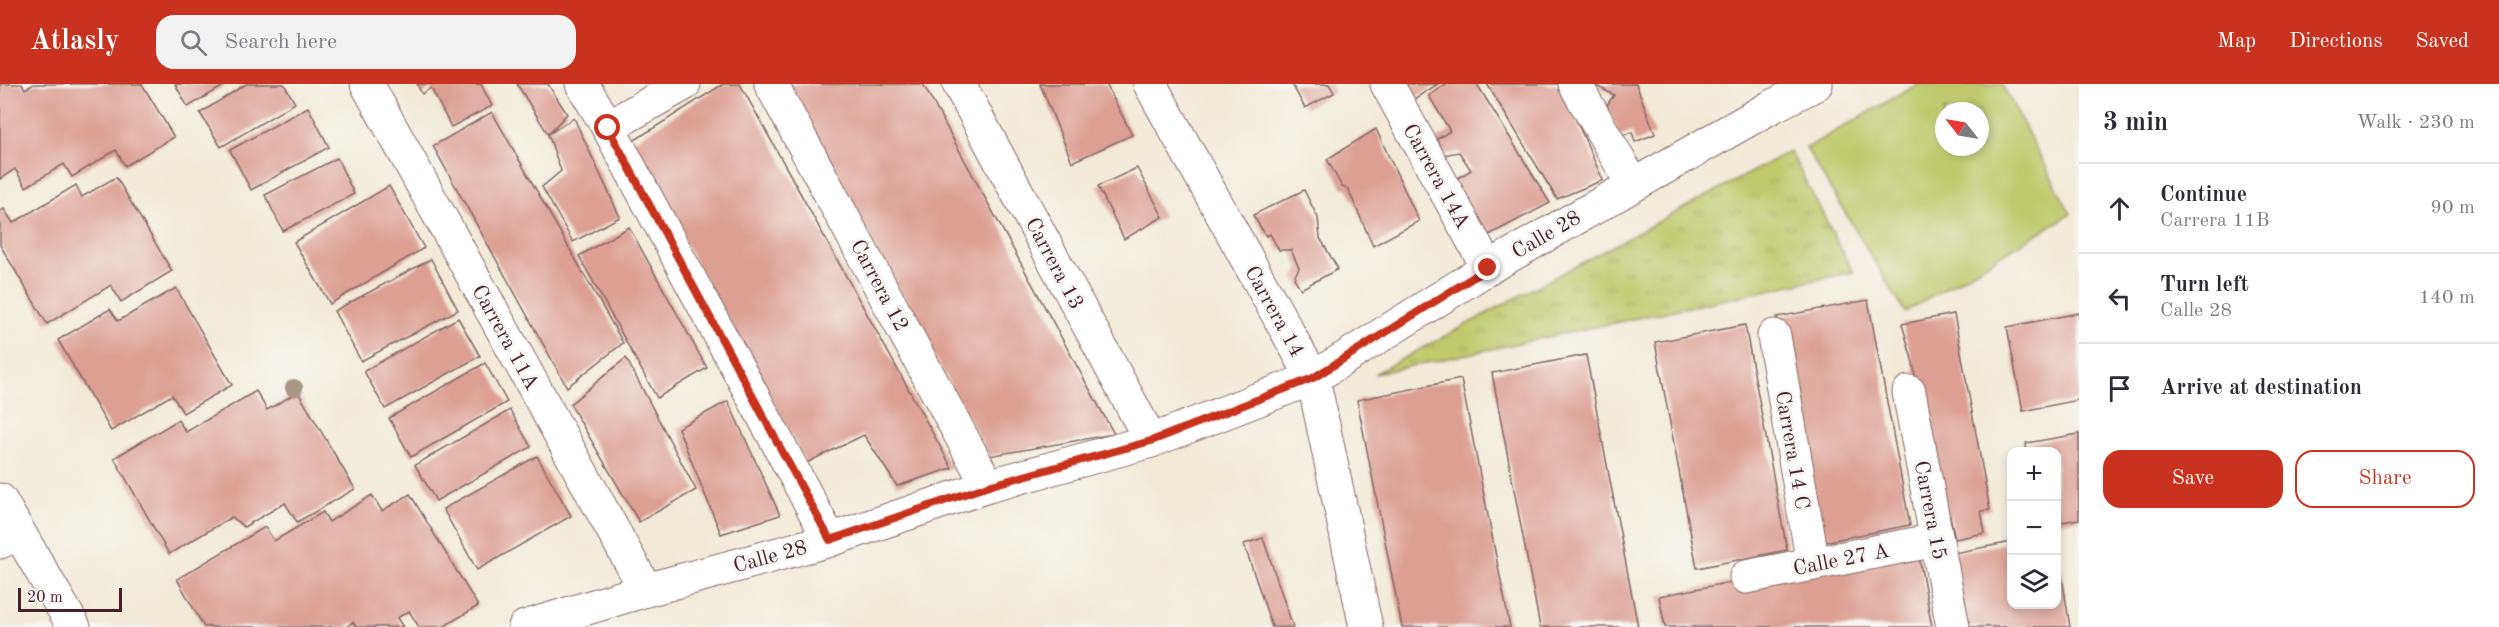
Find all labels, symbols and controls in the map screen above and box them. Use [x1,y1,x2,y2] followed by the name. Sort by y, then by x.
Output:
[156,15,576,69] search box
[177,26,210,59] icon: search
[30,28,120,56] text: Atlasly
[225,31,337,53] text: Search here
[2217,31,2256,52] text: Map
[2289,31,2383,52] text: Directions
[2416,31,2469,52] text: Saved
[1935,102,1989,156] north arrow
[2103,110,2168,136] text: 3 min
[2356,113,2475,133] text: Walk · 230 m
[594,114,620,140] route start
[1398,121,1473,233] street label: Carrera 14A
[2160,184,2247,206] text: Continue
[2103,192,2136,225] icon: ahead
[2430,198,2475,218] text: 90 m
[1509,207,1585,263] street label: Calle 28
[2160,211,2270,231] text: Carrera 11B
[1021,214,1087,313] street label: Carrera 13
[846,236,912,335] street label: Carrera 12
[1474,254,1500,280] route end
[1240,263,1307,361] street label: Carrera 14
[2160,274,2249,296] text: Turn left
[467,282,542,394] street label: Carrera 11A
[2103,282,2136,315] icon: left
[2419,288,2475,308] text: 140 m
[2160,301,2232,321] text: Calle 28
[2103,372,2136,405] icon: arrive
[2160,377,2362,399] text: Arrive at destination
[1771,389,1812,511] street label: Carrera 14 C
[2007,447,2061,609] map controls
[2007,447,2061,501] button: +
[2103,450,2283,508] button: Save
[2295,450,2475,508] button: Share
[1910,459,1949,562] street label: Carrera 15
[2007,501,2061,555] button: −
[731,538,810,577] street label: Calle 28
[1791,541,1891,580] street label: Calle 27 A
[2007,555,2061,609] button: layers
[18,585,122,612] scale bar
[27,590,63,606] text: 20 m

